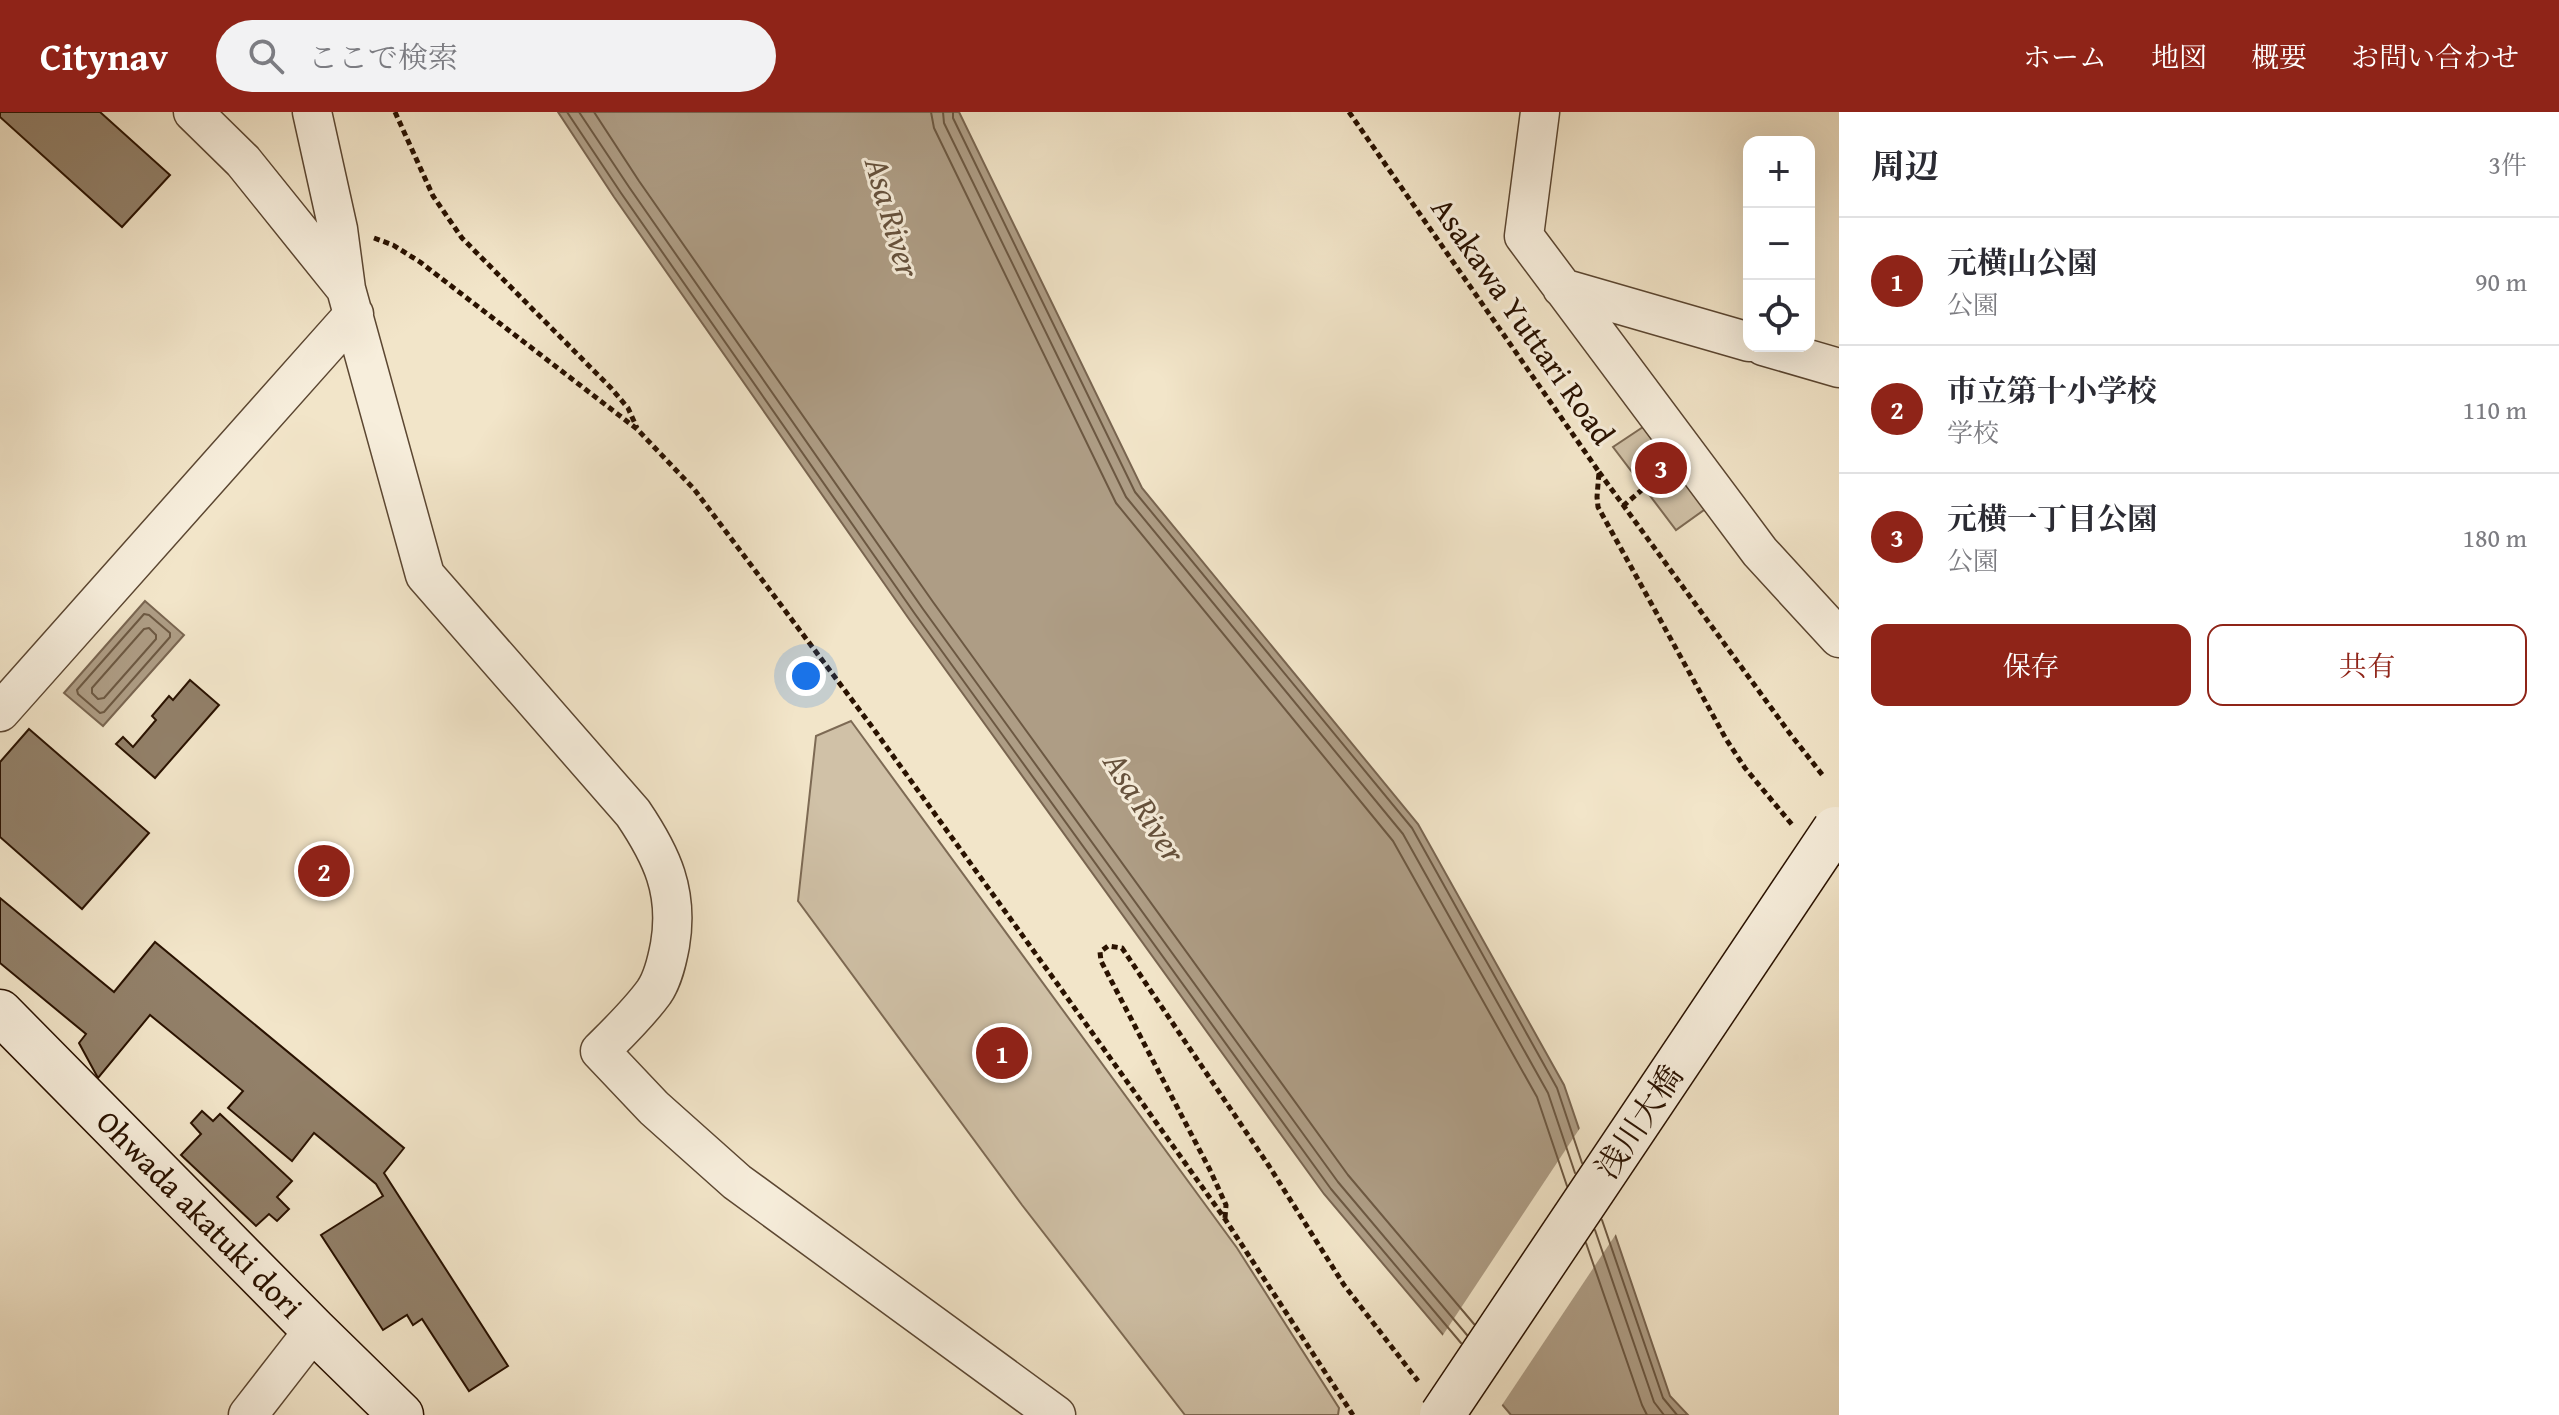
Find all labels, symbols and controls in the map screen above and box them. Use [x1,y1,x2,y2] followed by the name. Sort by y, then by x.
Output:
[216,20,776,92] search box
[40,28,168,84] text: Citynav
[244,34,288,78] icon: search
[308,35,458,79] text: ここで検索
[2023,36,2107,77] text: ホーム
[2151,36,2207,77] text: 地図
[2251,36,2307,77] text: 概要
[2351,36,2519,77] text: お問い合わせ
[1743,136,1815,352] map controls
[1743,136,1815,208] button: +
[1871,141,1939,190] text: 周辺
[2488,145,2527,184] text: 3件
[853,150,934,284] water label: Asa River
[1420,187,1627,454] street label: Asakawa Yuttari Road
[1743,208,1815,280] button: −
[1947,240,2097,284] text: 元横山公園
[1890,262,1904,301] text: 1
[2475,262,2527,301] text: 90 m
[1743,280,1815,352] button: locate
[1947,285,1999,324] text: 公園
[1947,368,2157,412] text: 市立第十小学校
[1890,390,1904,429] text: 2
[2462,390,2527,429] text: 110 m
[1947,413,1999,452] text: 学校
[1635,438,1687,498] pin: 3
[1947,496,2157,540] text: 元横一丁目公園
[1890,518,1904,557] text: 3
[2462,518,2527,557] text: 180 m
[1947,541,1999,580] text: 公園
[1871,624,2191,706] button: 保存
[2207,624,2527,706] button: 共有
[786,656,826,696] your location
[1092,741,1199,873] water label: Asa River
[298,841,350,901] pin: 2
[976,1023,1028,1083] pin: 1
[1583,1056,1694,1188] street label: 浅川大橋
[86,1099,314,1329] street label: Ohwada akatuki dori

